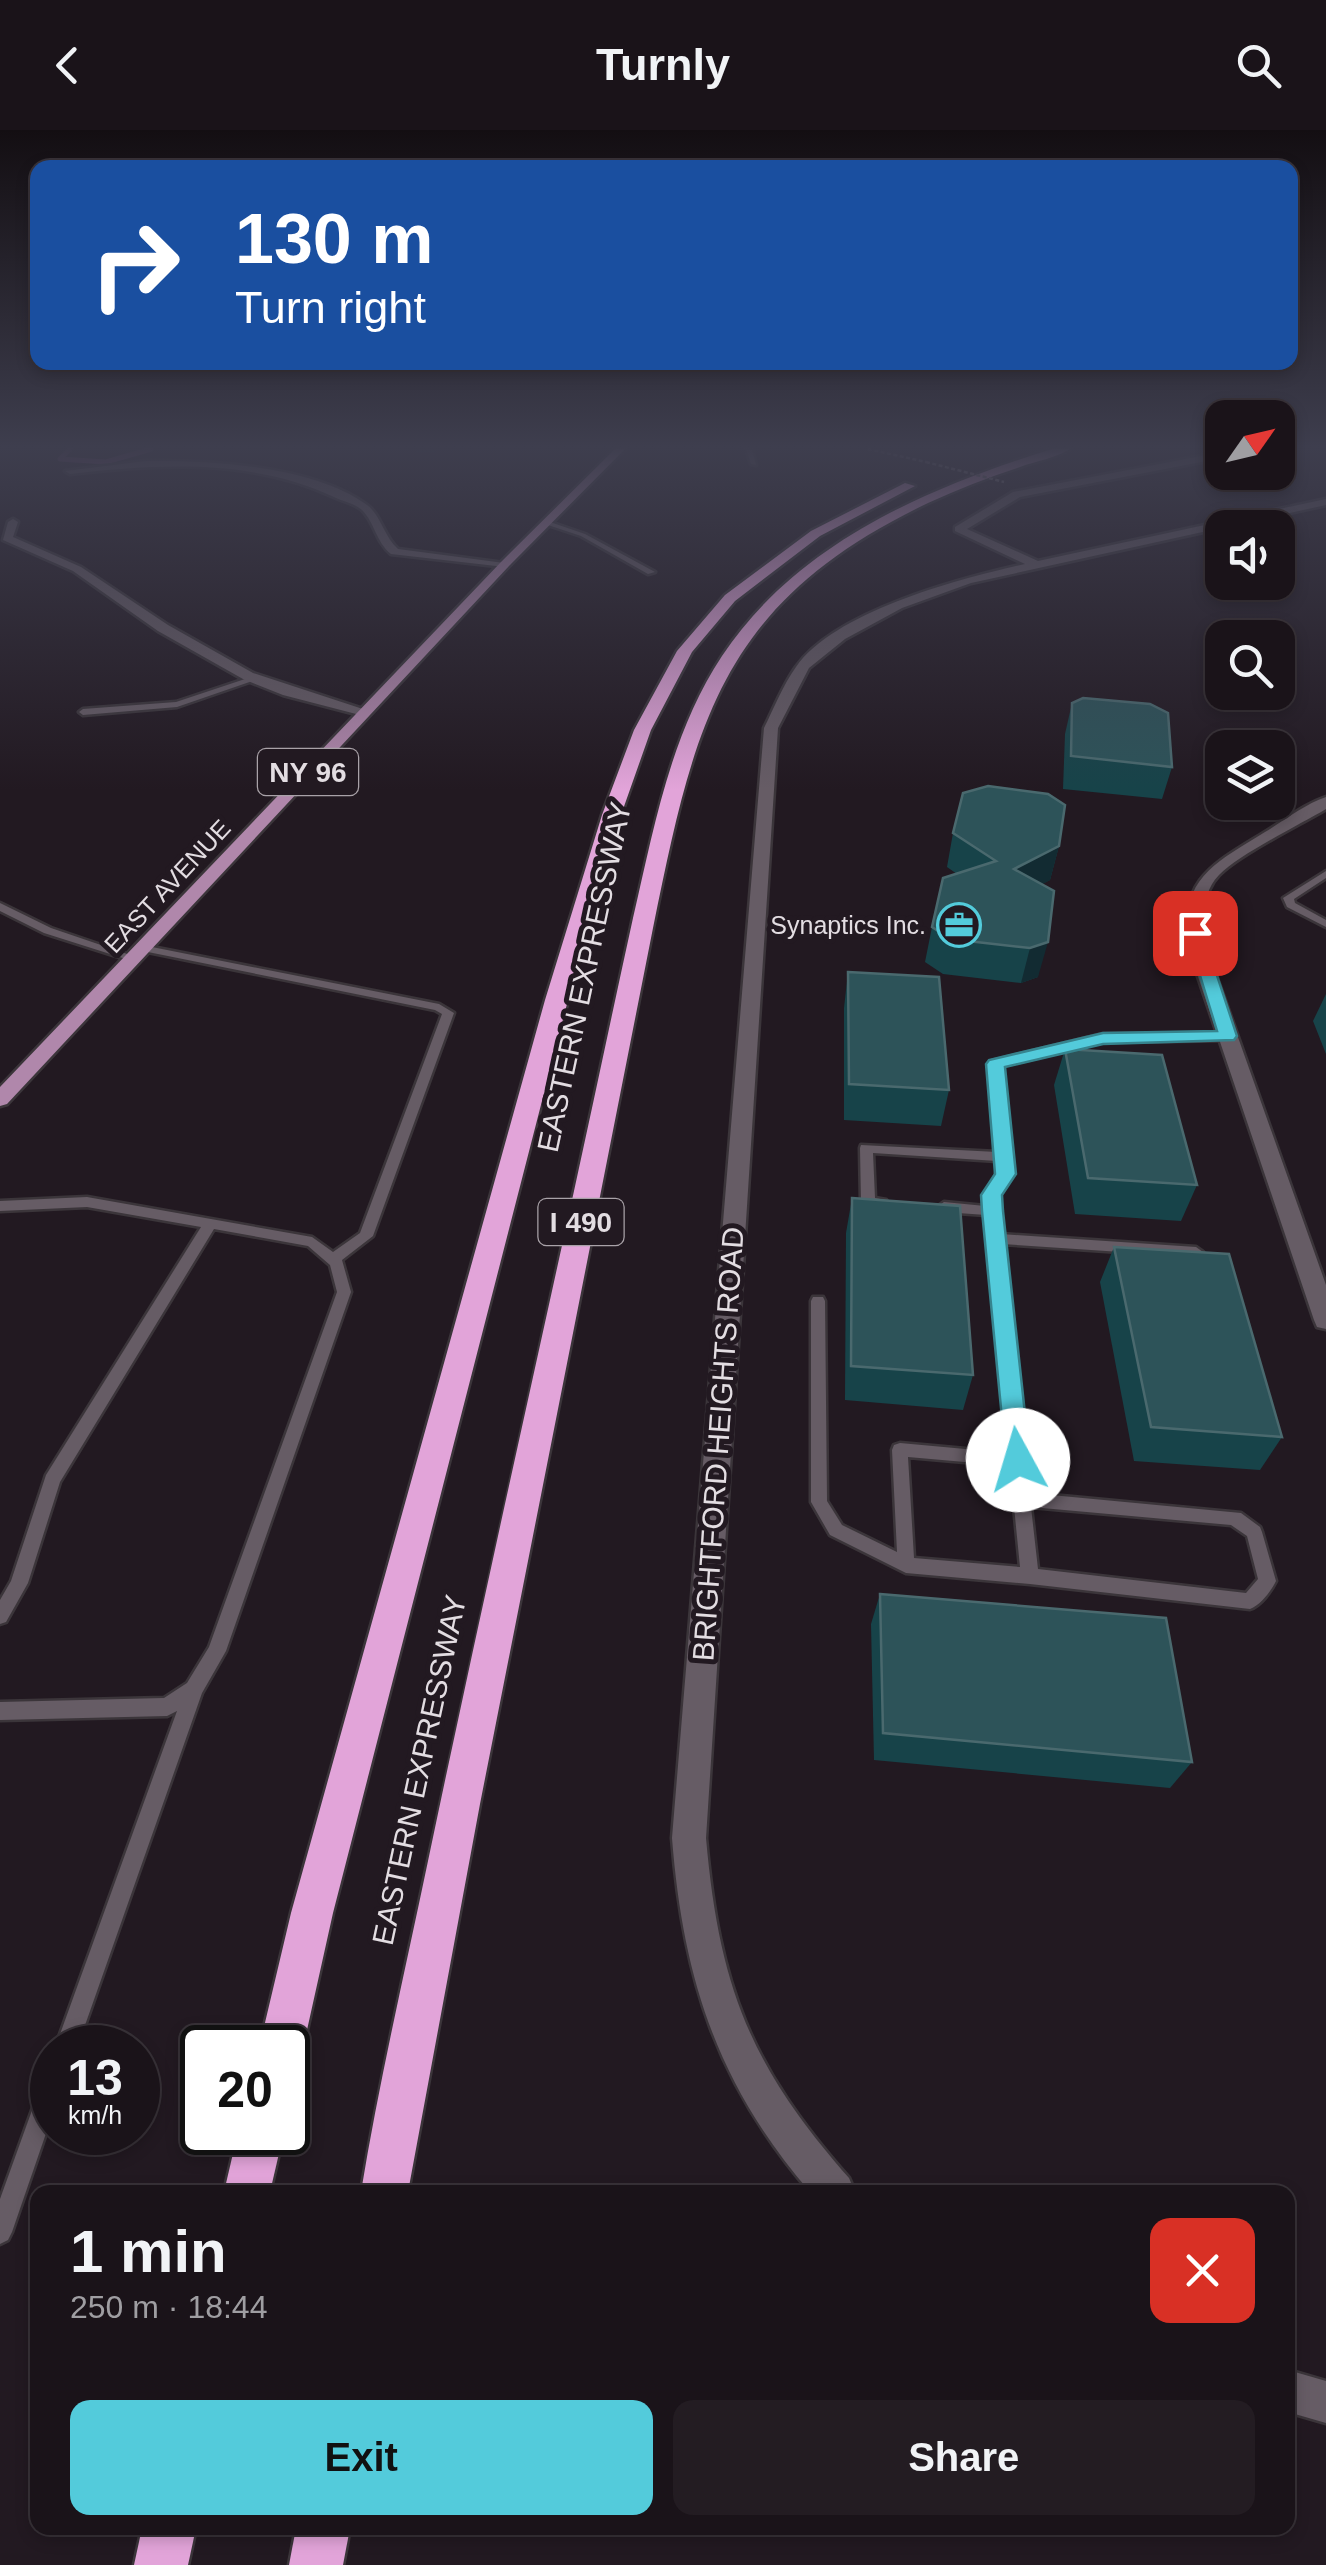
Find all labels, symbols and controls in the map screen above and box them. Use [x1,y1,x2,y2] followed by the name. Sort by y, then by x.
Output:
[40,38,95,93] icon: back
[1231,38,1286,93] icon: search
[596,39,730,90] text: Turnly
[70,200,200,330] icon: right
[235,200,433,278] text: 130 m
[235,282,426,333] text: Turn right
[1205,400,1295,490] north arrow
[1205,400,1295,820] map controls
[1205,510,1295,600] button: sound
[1205,620,1295,710] button: search
[1205,730,1295,820] button: layers
[258,749,358,795] road number: NY 96
[531,799,637,1155] street label: EASTERN EXPRESSWAY
[98,814,236,958] street label: EAST AVENUE
[1153,891,1238,976] pin
[936,902,982,948] office icon: Synaptics Inc.
[1168,906,1223,961] icon: arrive
[770,911,926,939] place label: Synaptics Inc.
[538,1199,624,1245] road number: I 490
[686,1226,750,1662] street label: BRIGHTFORD HEIGHTS ROAD
[966,1408,1070,1512] position arrow
[366,1592,472,1948] street label: EASTERN EXPRESSWAY
[180,2025,310,2155] speed limit sign: 20
[67,2050,123,2106] text: 13
[68,2101,122,2129] text: km/h
[70,2218,227,2285] text: 1 min
[1150,2218,1255,2323] button: close
[70,2289,267,2325] text: 250 m · 18:44
[70,2400,653,2515] button: Exit
[673,2400,1255,2515] button: Share

